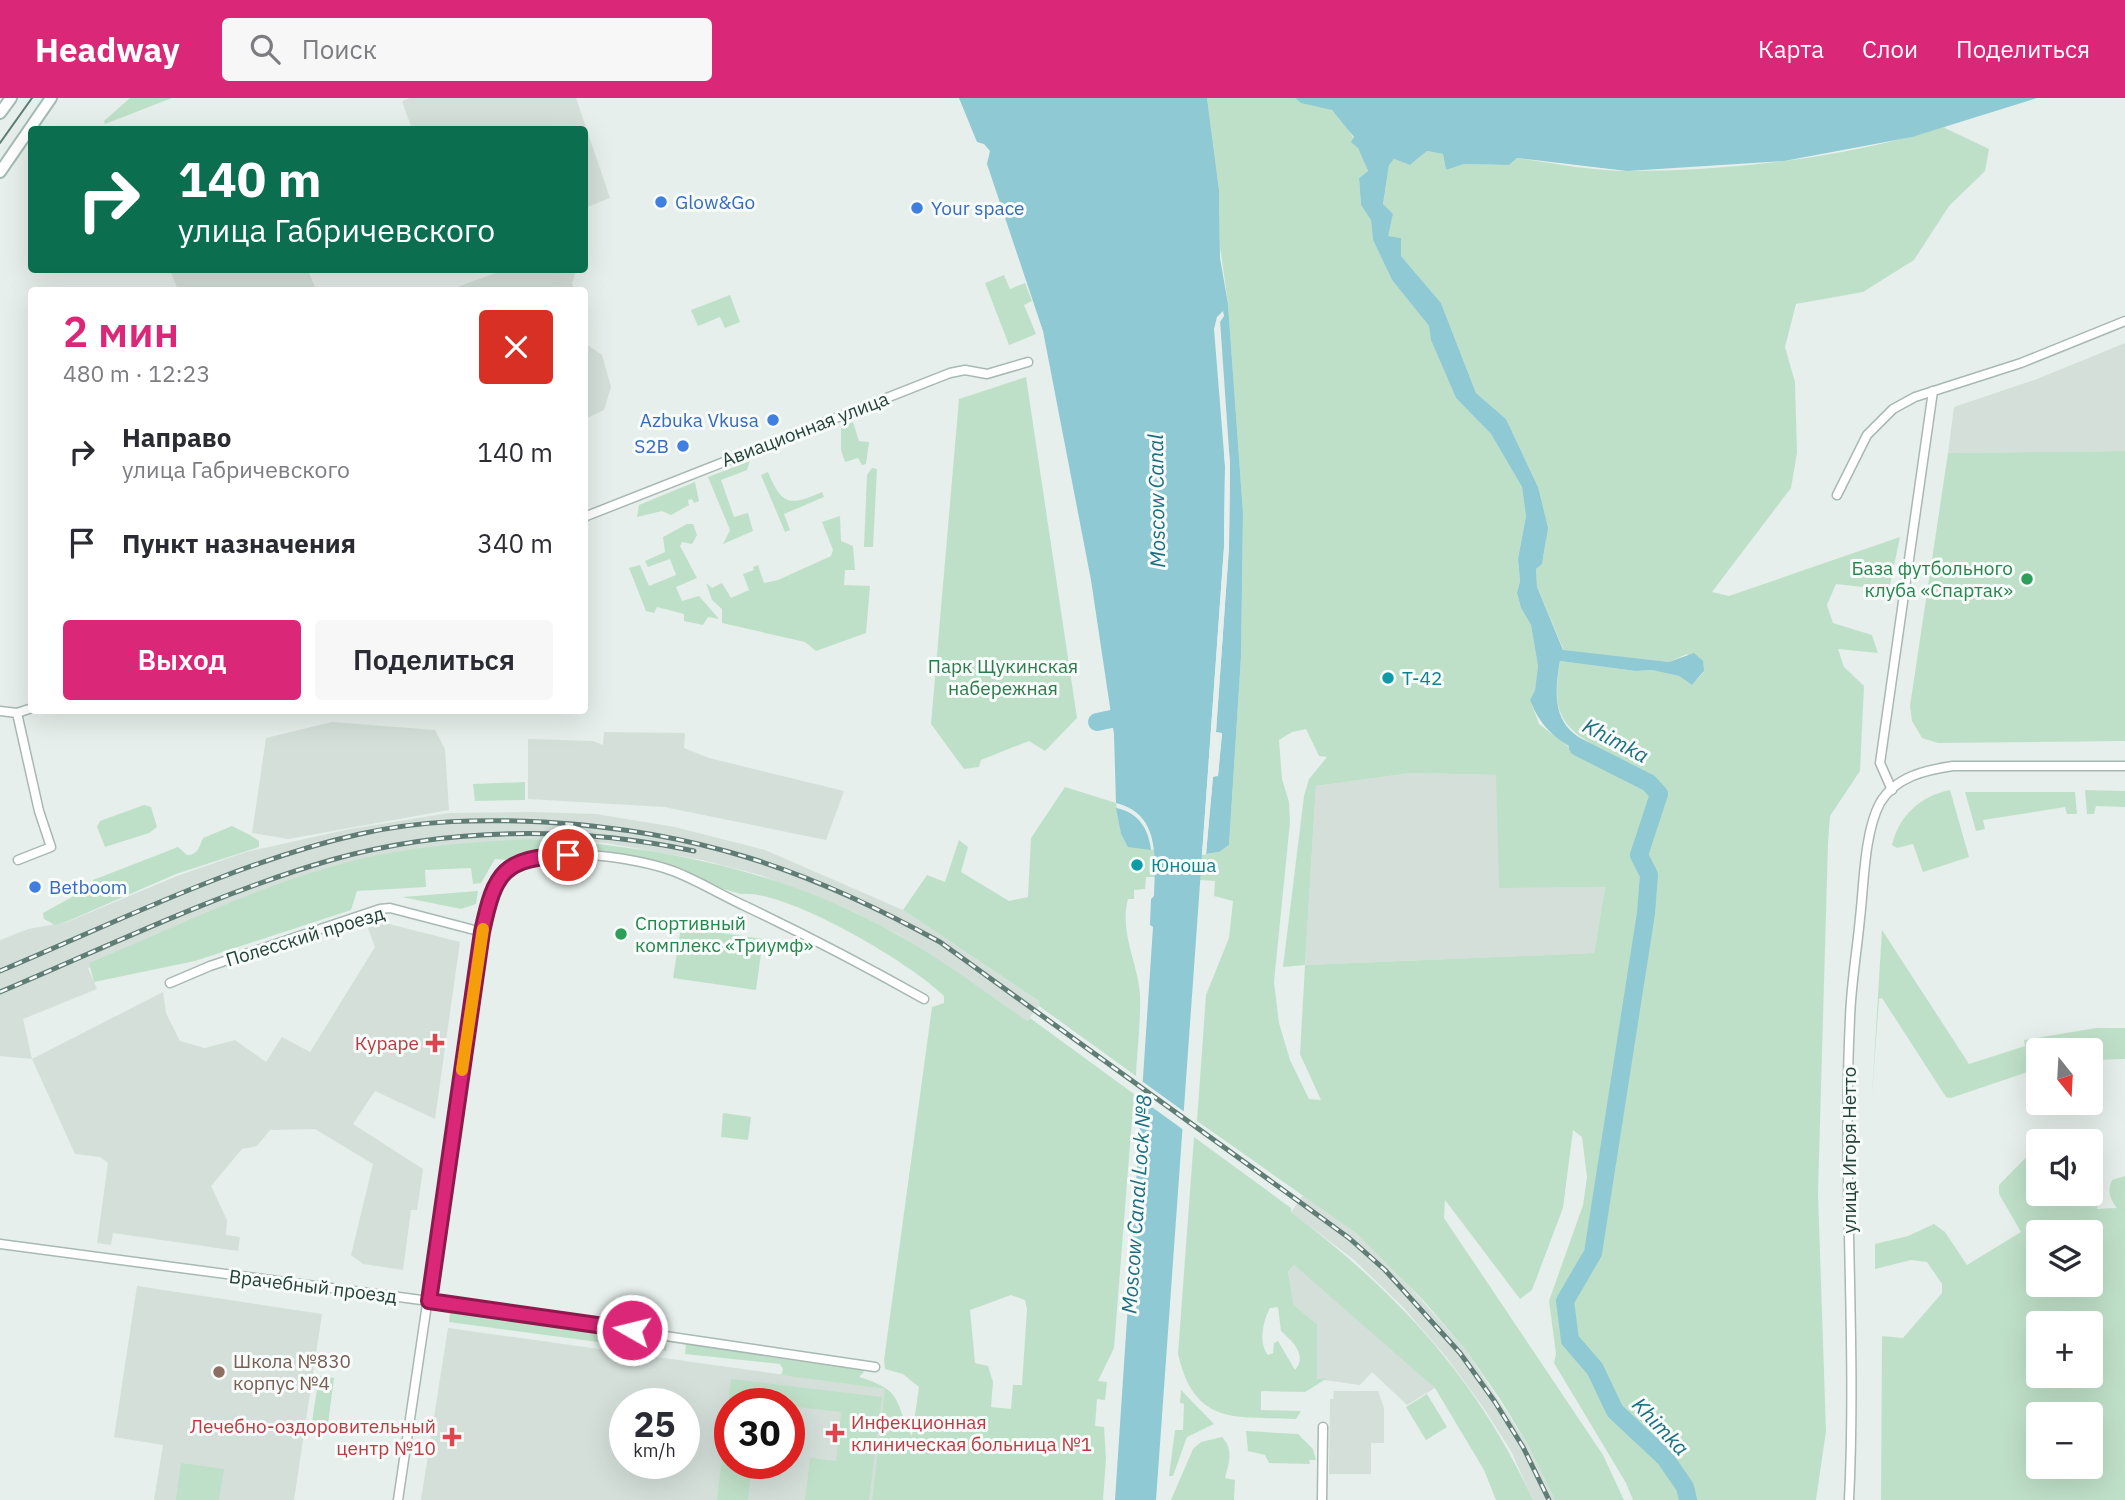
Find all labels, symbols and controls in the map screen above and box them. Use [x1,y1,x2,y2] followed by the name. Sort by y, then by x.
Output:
[222,18,712,81] search box
[35,28,180,71] text: Headway
[246,30,284,68] icon: search
[302,32,377,66] text: Поиск
[1758,33,1824,65] text: Карта
[1862,33,1918,65] text: Слои
[1956,33,2090,65] text: Поделиться
[178,147,322,210] text: 140 m
[63,154,154,245] icon: right
[675,190,755,214] place label: Glow&Go
[653,194,669,210] marker: Glow&Go
[931,196,1025,220] place label: Your space
[909,200,925,216] marker: Your space
[178,209,495,251] text: улица Габричевского
[63,304,179,359] text: 2 мин
[479,310,553,384] button: close
[63,358,210,388] text: 480 m · 12:23
[718,386,892,472] street label: Авиационная улица
[640,408,759,432] place label: Azbuka Vkusa
[765,412,781,428] marker: Azbuka Vkusa
[122,420,231,454] text: Направо
[63,433,101,471] icon: right
[1141,433,1171,568] water label: Moscow Canal
[634,434,669,458] place label: S2B
[477,435,553,469] text: 140 m
[675,438,691,454] marker: S2B
[122,454,350,484] text: улица Габричевского
[63,524,101,562] icon: arrive
[122,526,356,560] text: Пункт назначения
[477,526,553,560] text: 340 m
[1851,556,2013,602] place label: База футбольного клуба «Спартак»
[2019,571,2035,587] marker: База футбольного клуба «Спартак»
[63,620,301,700] button: Выход
[315,620,553,700] button: Поделиться
[928,654,1078,700] park label: Парк Щукинская набережная
[1402,666,1442,690] place label: Т-42
[1380,670,1396,686] marker: Т-42
[1578,711,1654,769] water label: Khimka
[538,825,598,885] pin
[549,836,587,874] icon: arrive
[1151,853,1216,877] place label: Юноша
[1129,857,1145,873] marker: Юноша
[49,875,127,899] place label: Betboom
[27,879,43,895] marker: Betboom
[223,900,387,972] street label: Полесский проезд
[635,911,813,957] place label: Спортивный комплекс «Триумф»
[613,926,629,942] marker: Спортивный комплекс «Триумф»
[355,1031,419,1055] place label: Кураре
[425,1033,445,1053] marker: Кураре
[2026,1038,2104,1115] north arrow
[2026,1038,2103,1479] map controls
[1837,1067,1861,1233] street label: улица Игоря Нетто
[1114,1093,1158,1315] water label: Moscow Canal Lock №8
[2026,1129,2103,1206] button: sound
[2026,1220,2103,1297] button: layers
[228,1264,398,1308] street label: Врачебный проезд
[595,1293,669,1367] position arrow
[2026,1311,2103,1388] button: +
[233,1349,351,1395] place label: Школа №830 корпус №4
[211,1364,227,1380] marker: Школа №830 корпус №4
[714,1388,805,1479] speed limit sign: 30
[1626,1391,1696,1461] water label: Khimka
[633,1401,676,1447] text: 25
[2026,1402,2103,1479] button: −
[851,1410,1092,1456] place label: Инфекционная клиническая больница №1
[190,1414,436,1460] place label: Лечебно-оздоровительный центр №10
[825,1423,845,1443] marker: Инфекционная клиническая больница №1
[442,1427,462,1447] marker: Лечебно-оздоровительный центр №10
[633,1439,676,1462] text: km/h

